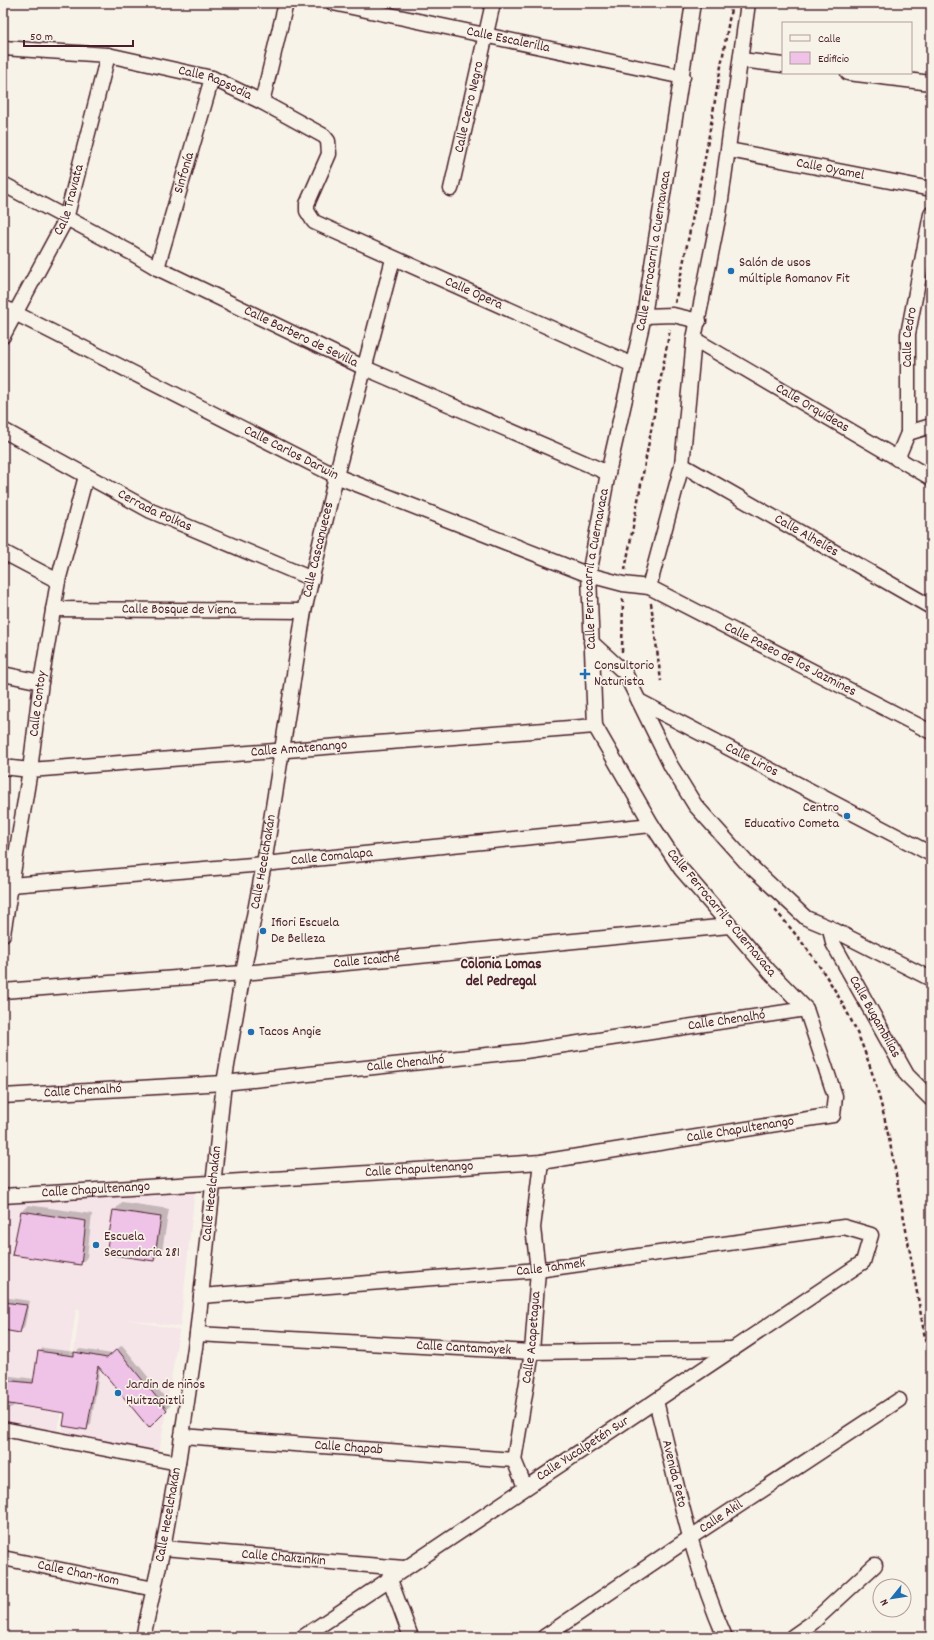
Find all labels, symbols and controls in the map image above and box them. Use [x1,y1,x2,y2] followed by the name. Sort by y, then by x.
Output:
[465,21,552,59] street label: Calle Escalerilla
[24,22,133,48] scale bar
[782,22,912,74] legend
[30,29,53,46] text: 50 m
[818,31,841,48] text: Calle
[818,51,849,68] text: Edificio
[449,59,490,155] street label: Calle Cerro Negro
[176,61,255,106] street label: Calle Rapsodia
[169,150,200,196] street label: Sinfonía
[794,153,867,186] street label: Calle Oyamel
[49,162,90,239] street label: Calle Traviata
[631,169,677,333] street label: Calle Ferrocarril a Cuernavaca
[739,253,850,289] place label: Salón de usos múltiple Romanov Fit
[726,266,736,276] marker: Salón de usos múltiple Romanov Fit
[441,272,506,315] street label: Calle Ópera
[240,301,362,373] street label: Calle Barbero de Sevilla
[898,305,923,368] street label: Calle Cedro
[771,379,853,438] street label: Calle Orquídeas
[240,421,342,486] street label: Calle Carlos Darwin
[114,484,195,537] street label: Cerrada Polkas
[579,487,615,650] street label: Calle Ferrocarril a Cuernavaca
[298,500,340,600] street label: Calle Cascanueces
[770,510,842,562] street label: Calle Alhelíes
[122,600,237,620] street label: Calle Bosque de Viena
[720,617,860,702] street label: Calle Paseo de los Jazmines
[594,656,654,692] place label: Consultorio Naturista
[579,668,591,680] marker: Consultorio Naturista
[24,669,53,738] street label: Calle Contoy
[250,735,348,763] street label: Calle Amatenango
[721,738,782,782] street label: Calle Lirios
[744,798,839,834] place label: Centro Educativo Cometa
[842,811,852,821] marker: Centro Educativo Cometa
[245,813,282,911] street label: Calle Hecelchakán
[290,843,374,871] street label: Calle Comalapa
[661,845,781,982] street label: Calle Ferrocarril a Cuernavaca
[271,913,339,949] place label: Ifiori Escuela De Belleza
[258,926,268,936] marker: Ifiori Escuela De Belleza
[333,948,401,974] street label: Calle Icaiché
[461,954,541,993] district label: Colonia Lomas del Pedregal
[843,972,906,1062] street label: Calle Bugambilias
[687,1005,767,1037] street label: Calle Chenalhó
[259,1022,321,1042] place label: Tacos Angie
[246,1027,256,1037] marker: Tacos Angie
[366,1050,446,1078] street label: Calle Chenalhó
[43,1079,122,1104] street label: Calle Chenalhó
[685,1111,796,1148] street label: Calle Chapultenango
[197,1145,227,1242] street label: Calle Hecelchakán
[364,1156,474,1183] street label: Calle Chapultenango
[41,1177,151,1204] street label: Calle Chapultenango
[104,1227,180,1263] place label: Escuela Secundaria 281
[91,1240,101,1250] marker: Escuela Secundaria 281
[515,1253,587,1282] street label: Calle Tahmek
[517,1290,546,1385] street label: Calle Acapetagua
[416,1336,512,1361] street label: Calle Cantamayek
[126,1375,205,1411] place label: Jardin de niños Huitzapiztli
[113,1388,123,1398] marker: Jardin de niños Huitzapiztli
[533,1411,634,1487] street label: Calle Yucalpetén Sur
[314,1436,384,1460] street label: Calle Chapab
[656,1438,692,1510] street label: Avenida Peto
[150,1466,187,1564] street label: Calle Hecelchakán
[695,1495,748,1539] street label: Calle Akil
[241,1545,326,1571] street label: Calle Chakzinkin
[36,1555,121,1592] street label: Calle Chan-Kom
[872,1578,912,1618] north arrow
[877,1595,893,1608] text: N

